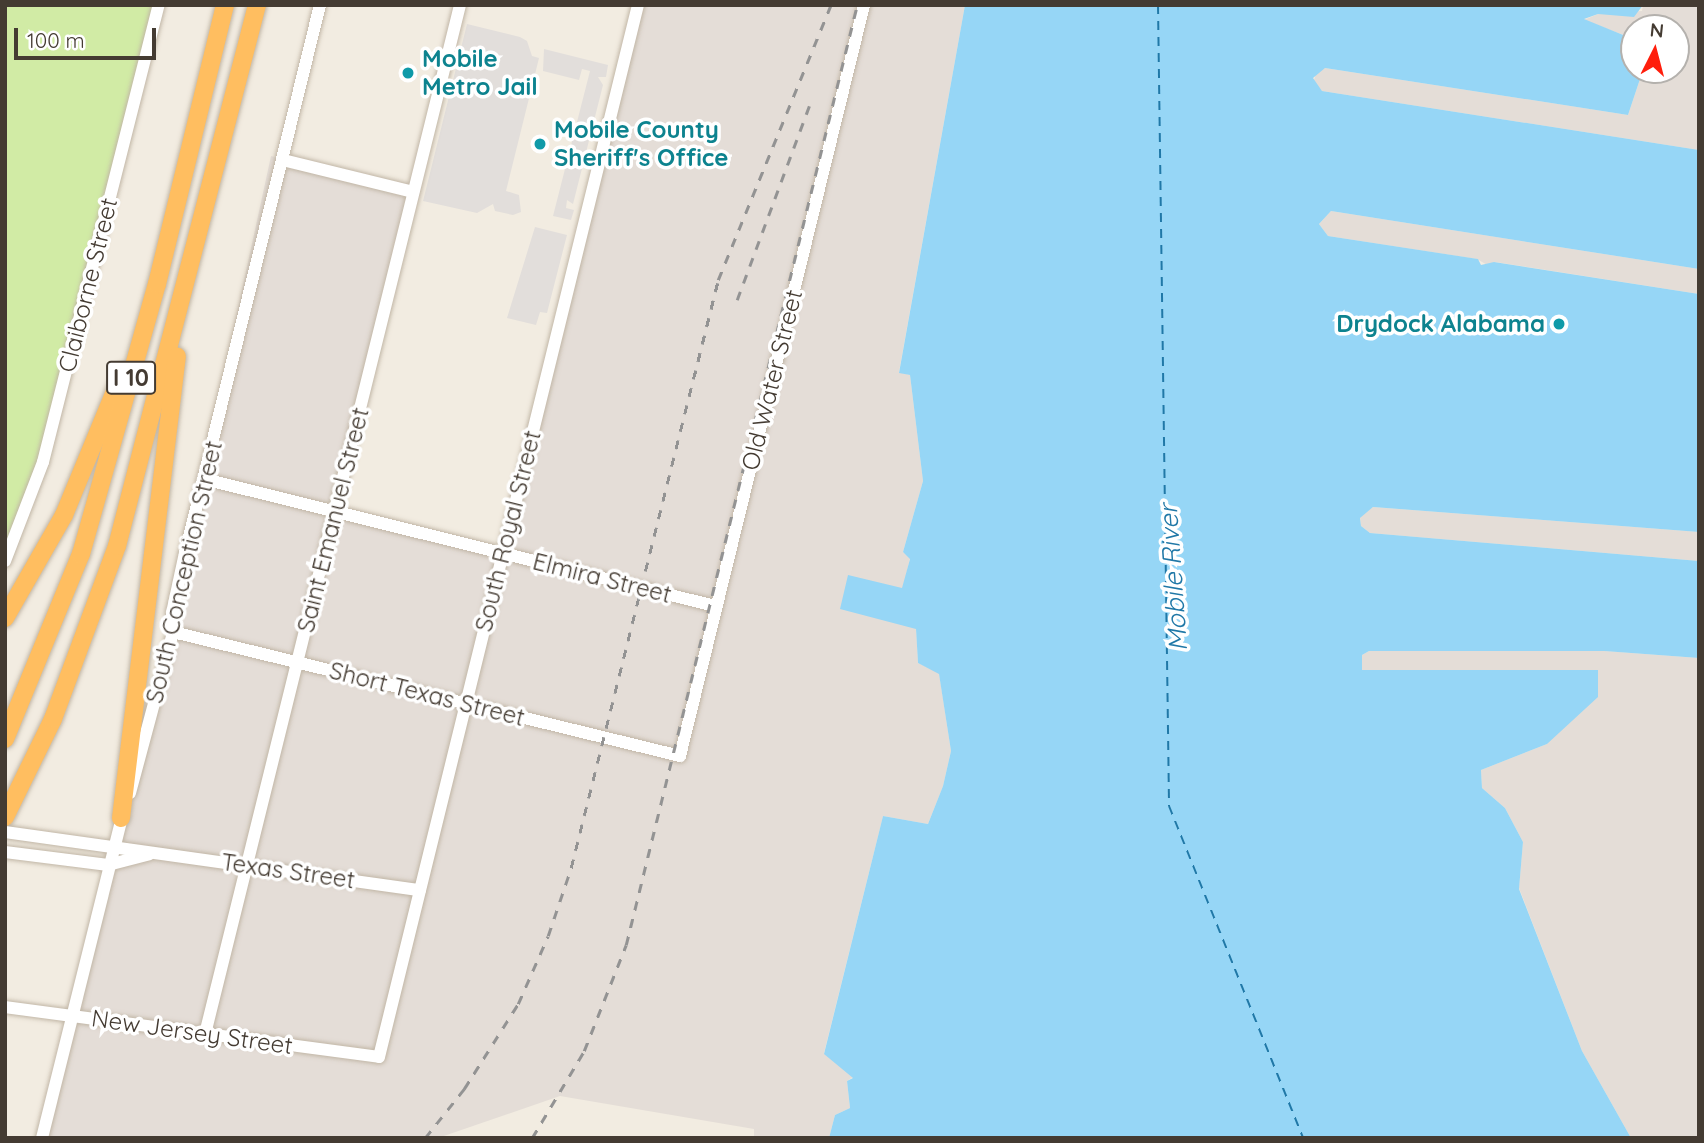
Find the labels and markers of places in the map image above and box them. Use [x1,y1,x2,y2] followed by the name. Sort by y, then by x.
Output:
[422,45,538,101] place label: Mobile Metro Jail
[400,65,416,81] marker: Mobile Metro Jail
[554,116,728,172] place label: Mobile County Sheriff's Office
[532,136,548,152] marker: Mobile County Sheriff's Office
[1336,310,1545,338] place label: Drydock Alabama
[1551,316,1567,332] marker: Drydock Alabama

